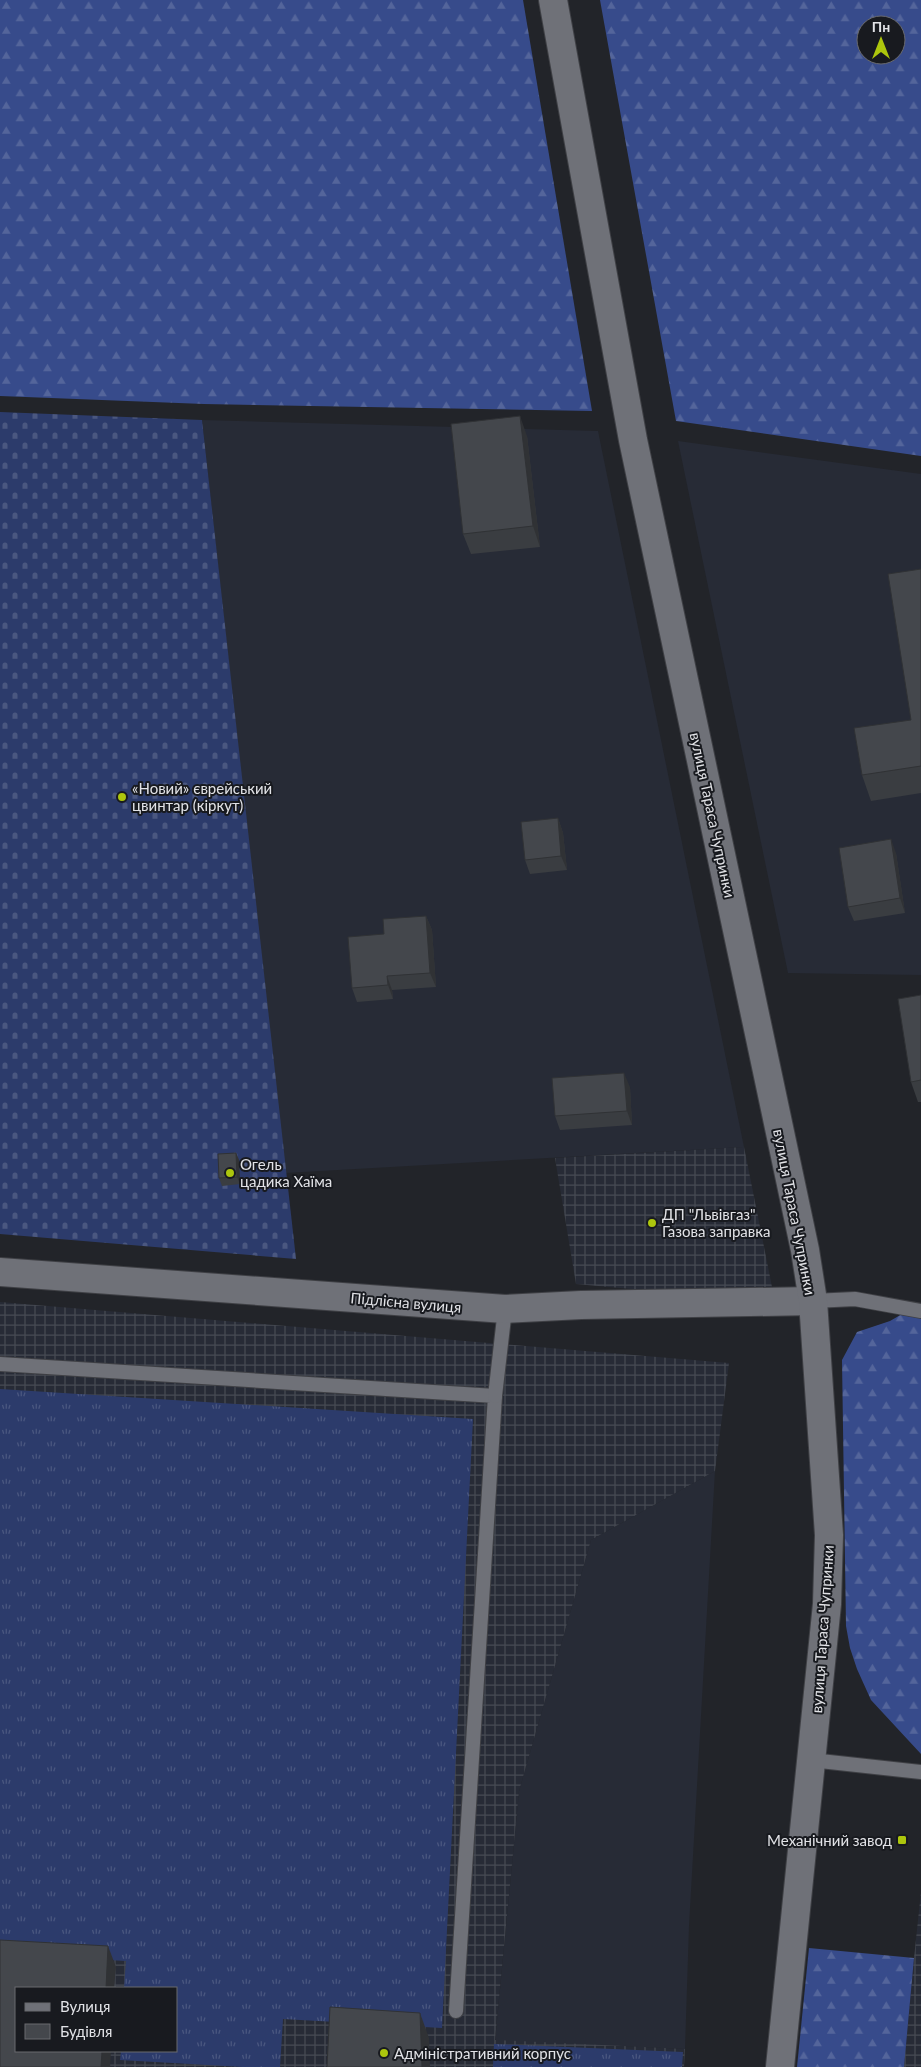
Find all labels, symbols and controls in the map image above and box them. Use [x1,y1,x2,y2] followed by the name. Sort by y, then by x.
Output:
[856,15,906,65] north arrow
[872,18,890,35] text: Пн
[687,731,739,899] street label: вулиця Тараса Чупринки
[132,779,272,814] place label: «Новий» єврейський цвинтар (кіркут)
[116,791,128,803] marker: «Новий» єврейський цвинтар (кіркут)
[770,1127,820,1297] street label: вулиця Тараса Чупринки
[240,1155,332,1190] place label: Огель цадика Хаїма
[224,1167,236,1179] marker: Огель цадика Хаїма
[662,1205,770,1240] place label: ДП "Львівгаз" Газова заправка
[646,1217,658,1229] marker: ДП "Львівгаз" Газова заправка
[350,1288,462,1316] street label: Підлісна вулиця
[807,1544,837,1714] street label: вулиця Тараса Чупринки
[767,1831,892,1849] place label: Механічний завод
[896,1834,908,1846] marker: Механічний завод
[15,1987,178,2052] legend
[60,1997,110,2015] text: Вулиця
[60,2022,112,2040] text: Будівля
[394,2044,571,2062] place label: Адміністративний корпус
[378,2047,390,2059] marker: Адміністративний корпус

